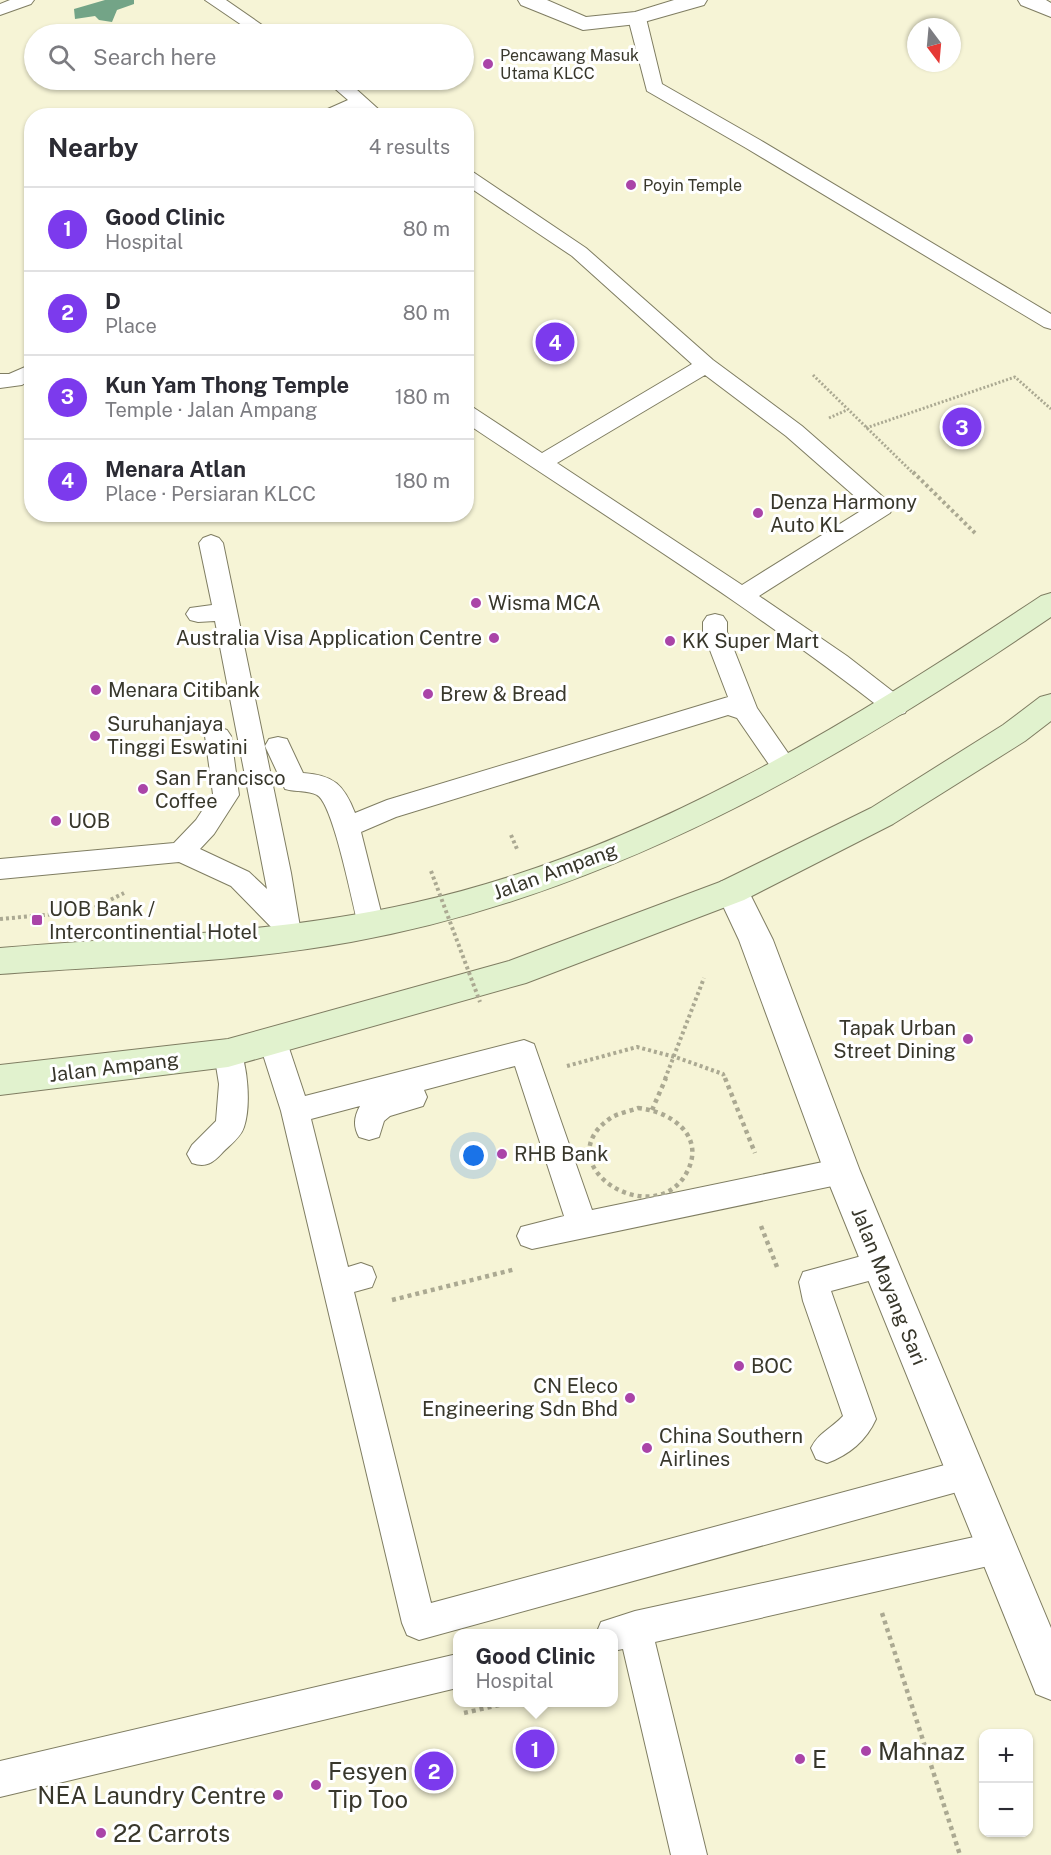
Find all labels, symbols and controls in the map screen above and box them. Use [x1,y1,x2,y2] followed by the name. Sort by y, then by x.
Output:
[907,18,961,72] north arrow
[24,24,474,90] search box
[45,41,78,74] icon: search
[93,44,217,70] text: Search here
[500,46,639,83] place label: Pencawang Masuk Utama KLCC
[481,57,495,71] marker: Pencawang Masuk Utama KLCC
[48,132,138,163] text: Nearby
[369,135,450,159] text: 4 results
[643,176,742,195] place label: Poyin Temple
[624,178,638,192] marker: Poyin Temple
[105,204,225,230] text: Good Clinic
[63,217,72,241] text: 1
[403,217,450,241] text: 80 m
[105,230,183,254] text: Hospital
[105,288,121,314] text: D
[61,301,74,325] text: 2
[403,301,450,325] text: 80 m
[105,314,157,338] text: Place
[536,320,574,364] pin: 4
[105,372,349,398] text: Kun Yam Thong Temple
[61,385,74,409] text: 3
[395,385,450,409] text: 180 m
[105,398,318,422] text: Temple · Jalan Ampang
[942,404,982,450] pin: 3
[105,456,246,482] text: Menara Atlan
[61,469,74,493] text: 4
[395,469,450,493] text: 180 m
[105,482,316,506] text: Place · Persiaran KLCC
[770,490,917,537] place label: Denza Harmony Auto KL
[751,506,765,520] marker: Denza Harmony Auto KL
[488,591,601,615] place label: Wisma MCA
[469,596,483,610] marker: Wisma MCA
[176,626,482,650] place label: Australia Visa Application Centre
[682,629,819,653] place label: KK Super Mart
[487,631,501,645] marker: Australia Visa Application Centre
[663,634,677,648] marker: KK Super Mart
[108,678,260,702] place label: Menara Citibank
[440,682,567,706] place label: Brew & Bread
[89,683,103,697] marker: Menara Citibank
[421,687,435,701] marker: Brew & Bread
[107,712,248,759] place label: Suruhanjaya Tinggi Eswatini
[88,729,102,743] marker: Suruhanjaya Tinggi Eswatini
[155,766,286,813] place label: San Francisco Coffee
[136,782,150,796] marker: San Francisco Coffee
[68,809,110,833] place label: UOB
[49,814,63,828] marker: UOB
[490,837,620,905] street label: Jalan Ampang
[49,897,258,944] place label: UOB Bank / Intercontinential Hotel
[30,913,44,927] marker: UOB Bank / Intercontinential Hotel
[833,1016,956,1063] place label: Tapak Urban Street Dining
[961,1032,975,1046] marker: Tapak Urban Street Dining
[48,1047,180,1087] street label: Jalan Ampang
[459,1141,488,1170] your location
[514,1142,608,1166] place label: RHB Bank
[495,1147,509,1161] marker: RHB Bank
[846,1204,932,1368] street label: Jalan Mayang Sari
[751,1354,793,1378] place label: BOC
[732,1359,746,1373] marker: BOC
[422,1374,618,1421] place label: CN Eleco Engineering Sdn Bhd
[623,1391,637,1405] marker: CN Eleco Engineering Sdn Bhd
[659,1424,803,1471] place label: China Southern Airlines
[640,1441,654,1455] marker: China Southern Airlines
[453,1629,618,1707] popup
[475,1643,596,1669] text: Good Clinic
[475,1669,554,1693] text: Hospital
[516,1726,554,1772] pin: 1
[979,1729,1033,1837] map controls
[979,1729,1033,1783] button: +
[878,1737,965,1765] place label: Mahnaz
[859,1744,873,1758] marker: Mahnaz
[812,1745,827,1773] place label: E
[414,1748,454,1794] pin: 2
[793,1752,807,1766] marker: E
[328,1757,408,1813] place label: Fesyen Tip Too
[309,1778,323,1792] marker: Fesyen Tip Too
[37,1781,266,1809] place label: NEA Laundry Centre
[979,1783,1033,1837] button: −
[271,1788,285,1802] marker: NEA Laundry Centre
[113,1819,230,1847] place label: 22 Carrots
[94,1826,108,1840] marker: 22 Carrots

